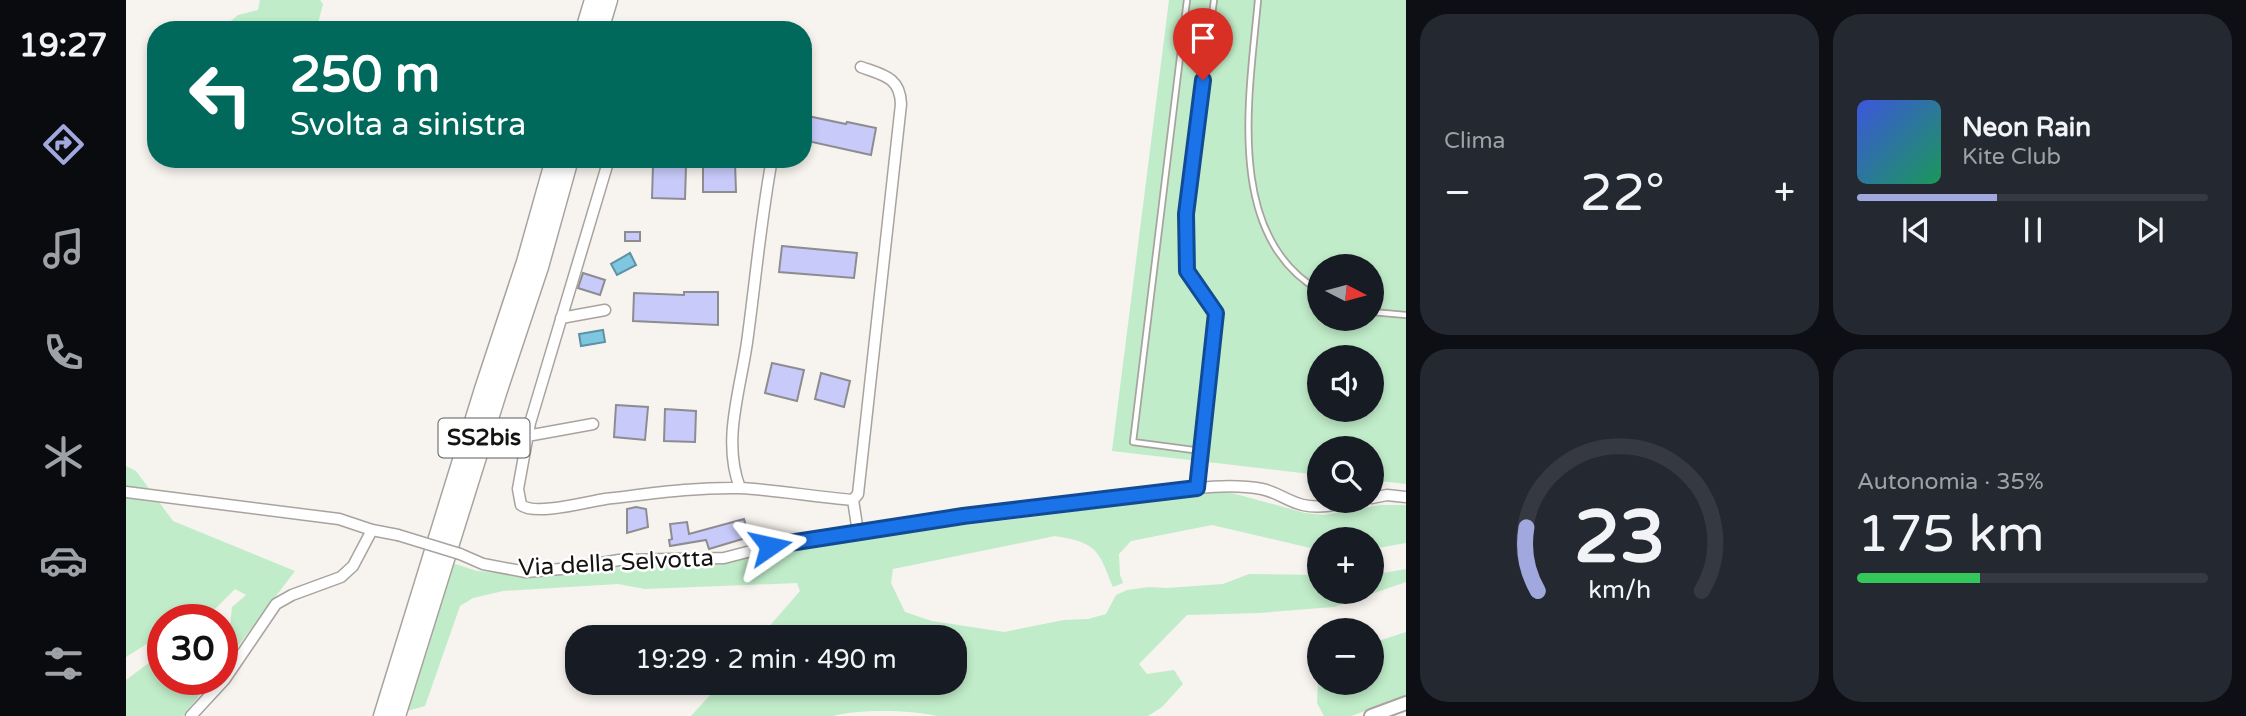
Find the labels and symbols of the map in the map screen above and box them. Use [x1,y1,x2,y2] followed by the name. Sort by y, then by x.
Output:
[1173,8,1233,80] pin
[1307,254,1384,331] north arrow
[438,418,530,458] road number: SS2bis
[733,509,807,583] position arrow
[518,543,714,583] street label: Via della Selvotta
[147,604,238,695] speed limit sign: 30

